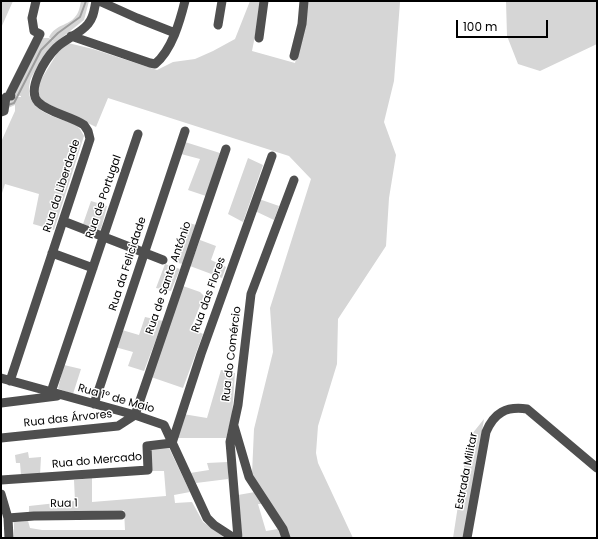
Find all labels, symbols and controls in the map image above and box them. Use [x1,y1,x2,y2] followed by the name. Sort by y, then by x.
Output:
[458,12,550,38] scale bar
[463,18,497,35] text: 100 m
[41,138,83,234] street label: Rua da Liberdade
[84,154,124,240] street label: Rua de Portugal
[107,215,149,313] street label: Rua da Felicidade
[143,220,195,336] street label: Rua de Santo António
[189,255,229,335] street label: Rua das Flores
[220,306,244,402] street label: Rua do Comércio
[76,382,156,416] street label: Rua 1º de Maio
[23,408,113,430] street label: Rua das Árvores
[453,432,481,510] street label: Estrada Militar
[51,450,143,472] street label: Rua do Mercado
[50,497,78,511] street label: Rua 1

